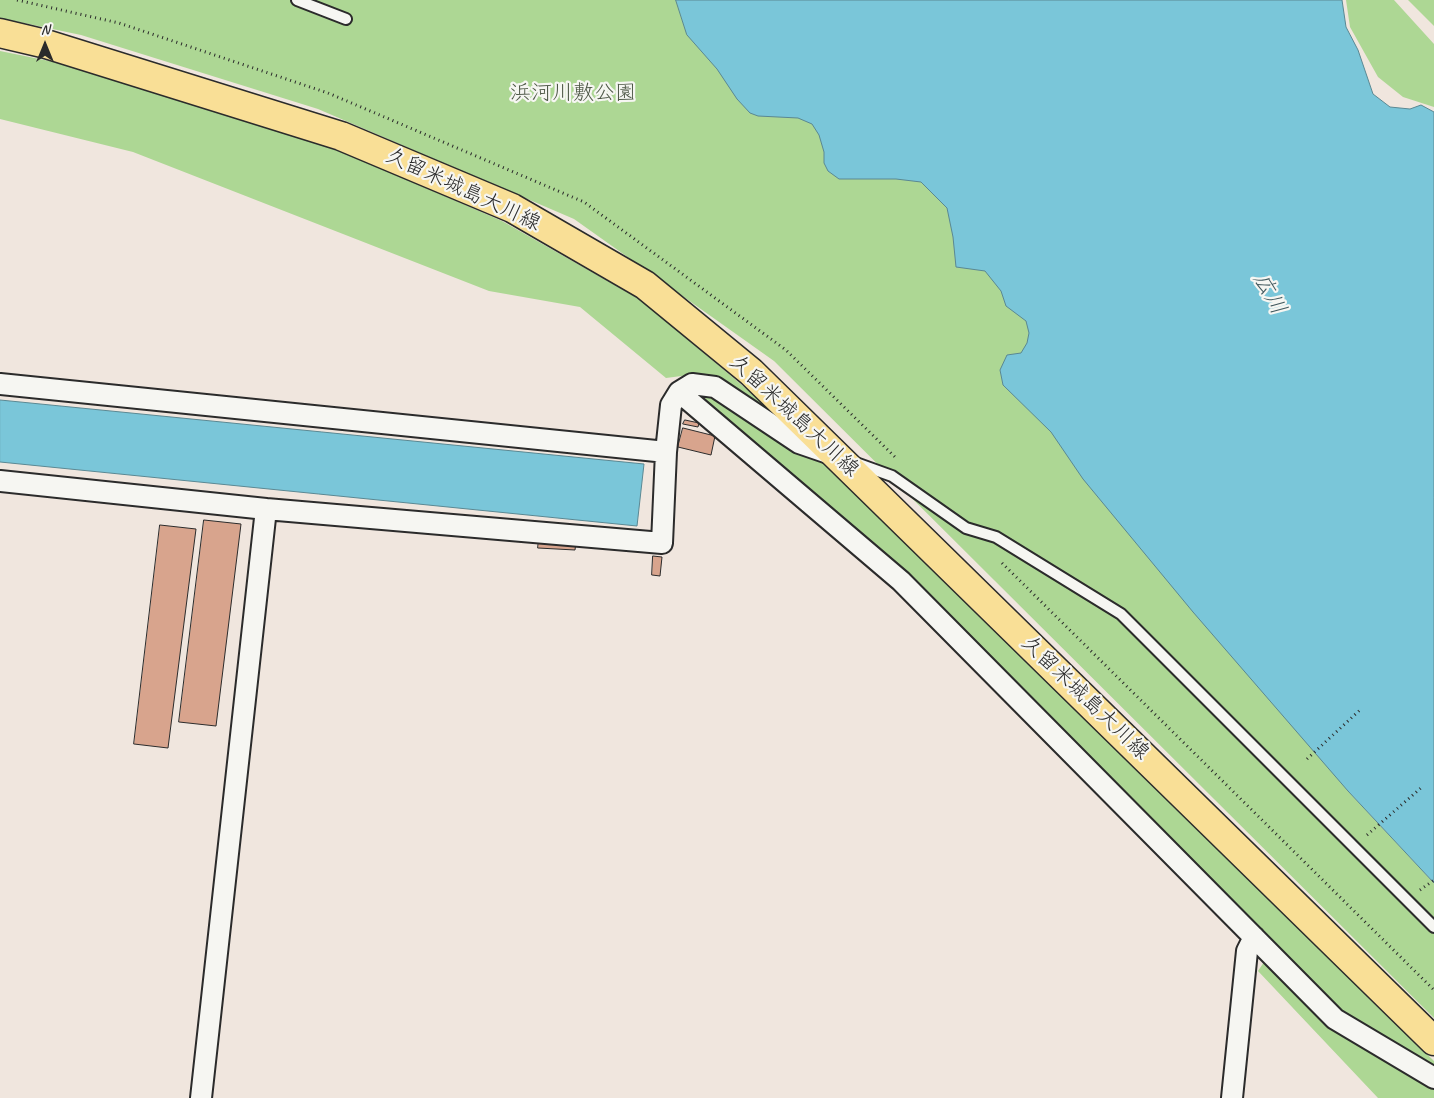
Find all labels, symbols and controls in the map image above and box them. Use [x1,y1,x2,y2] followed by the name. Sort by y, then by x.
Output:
[20,20,70,70] north arrow
[41,21,49,38] text: N
[510,80,636,106] park label: 浜河川敷公園
[382,143,544,237] street label: 久留米城島大川線
[1247,268,1291,320] water label: 広川
[724,349,864,483] street label: 久留米城島大川線
[1016,631,1154,765] street label: 久留米城島大川線

